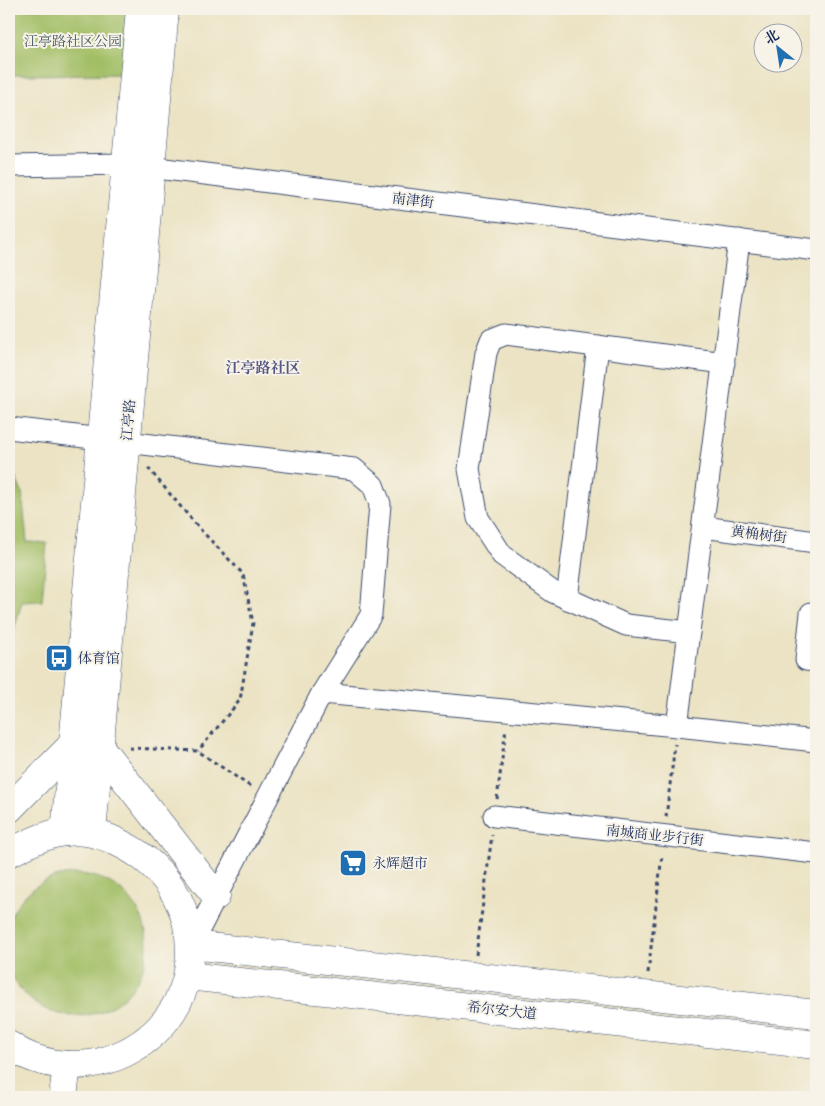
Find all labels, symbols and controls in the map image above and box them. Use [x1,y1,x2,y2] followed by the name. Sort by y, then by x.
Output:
[752,22,802,72] north arrow
[761,26,783,49] text: 北
[24,33,122,51] park label: 江亭路社区公园
[391,190,435,212] street label: 南津街
[225,359,301,378] district label: 江亭路社区
[118,398,140,442] street label: 江亭路
[730,523,788,547] street label: 黄桷树街
[44,643,74,673] bus stop icon: 体育馆
[78,650,120,668] place label: 体育馆
[605,822,705,850] street label: 南城商业步行街
[338,848,368,878] supermarket icon: 永辉超市
[372,855,428,873] place label: 永辉超市
[466,998,538,1024] street label: 希尔安大道

